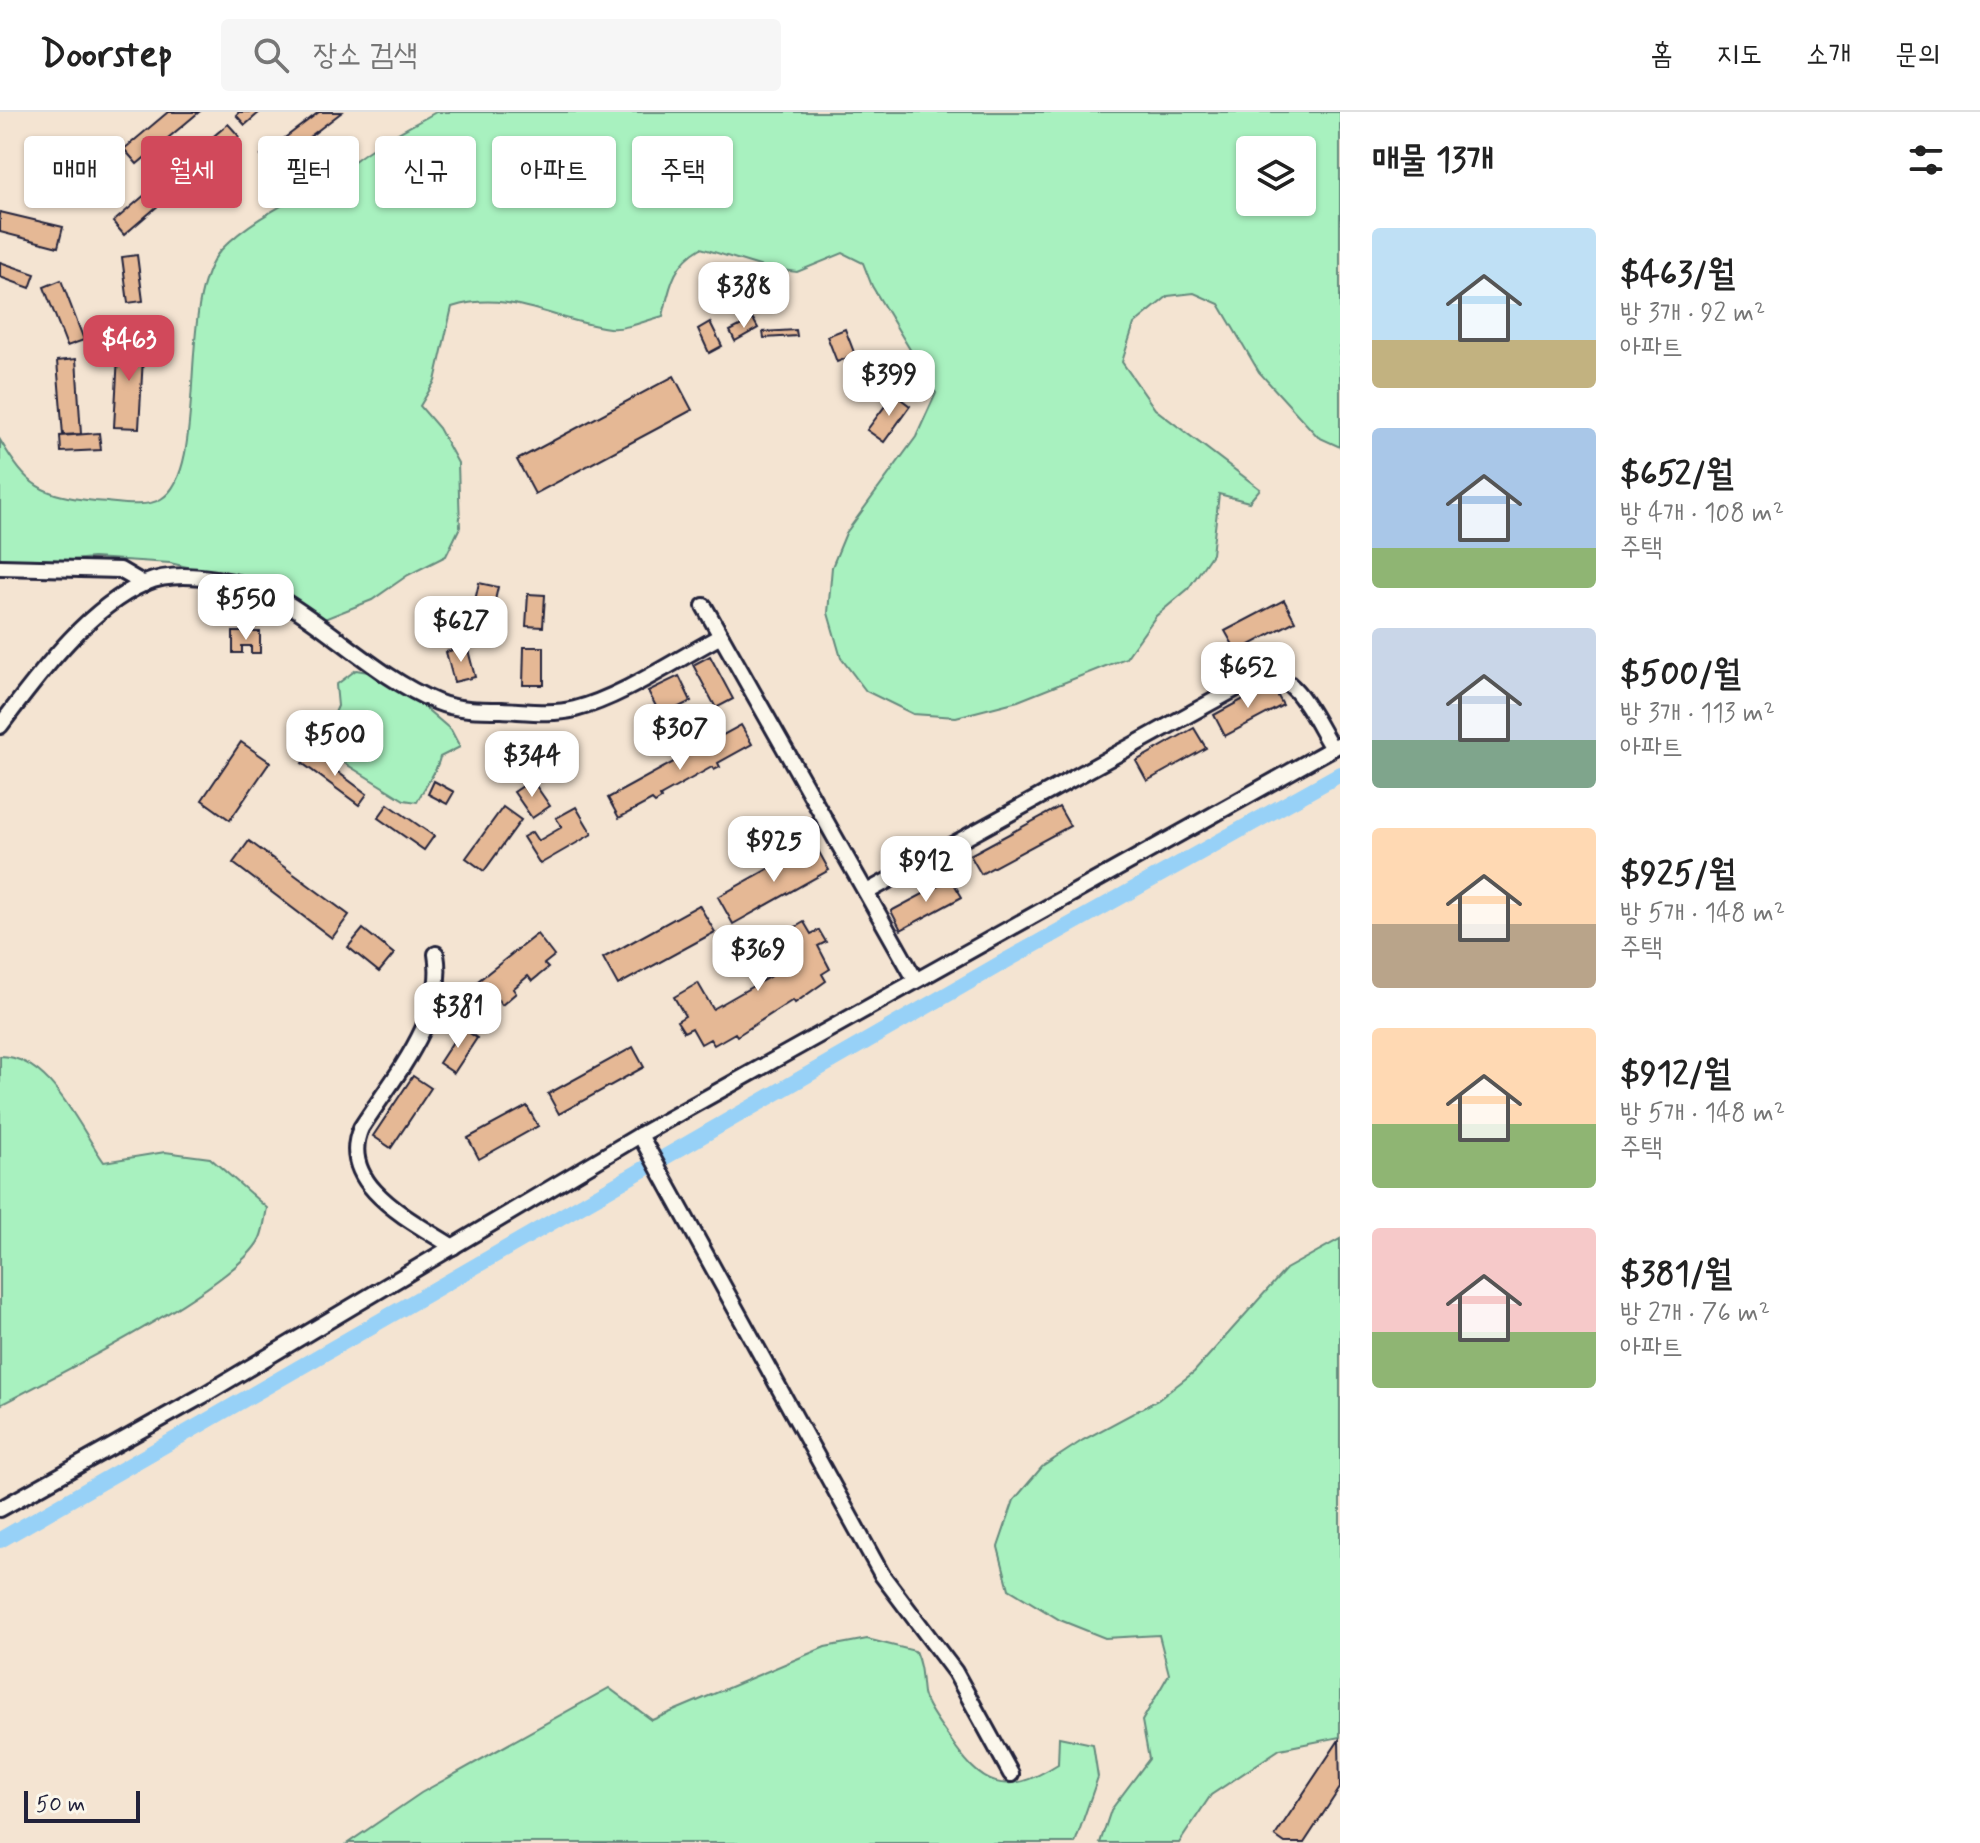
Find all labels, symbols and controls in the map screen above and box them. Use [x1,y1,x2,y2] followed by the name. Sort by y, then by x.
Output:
[221,19,781,91] search box
[40,31,173,80] text: Doorstep
[249,33,293,77] icon: search
[313,36,418,75] text: 장소 검색
[1650,37,1673,74] text: 홈
[1717,37,1762,74] text: 지도
[1806,37,1851,74] text: 소개
[1895,37,1940,74] text: 문의
[24,136,125,208] chip: 매매
[141,136,242,208] chip: 월세
[258,136,359,208] chip: 필터
[375,136,476,208] chip: 신규
[492,136,616,208] chip: 아파트
[632,136,733,208] chip: 주택
[1236,136,1316,216] map controls
[1236,136,1316,216] button: layers
[1372,138,1494,183] text: 매물 13개
[1904,138,1948,182] icon: filters
[1620,252,1735,297] text: $463/월
[1436,260,1532,356] icon: home
[697,262,791,330] pin: $388
[716,271,772,305] text: $388
[1620,297,1765,331] text: 방 3개 · 92 m²
[82,315,176,383] pin: $463
[101,324,157,358] text: $463
[1620,331,1683,365] text: 아파트
[842,350,936,418] pin: $399
[861,359,917,393] text: $399
[1620,452,1733,497] text: $652/월
[1436,460,1532,556] icon: home
[1620,497,1784,531] text: 방 4개 · 108 m²
[1620,531,1662,565] text: 주택
[199,574,293,642] pin: $550
[216,583,276,617] text: $550
[414,596,508,664] pin: $627
[433,605,489,639] text: $627
[1201,642,1295,710] pin: $652
[1219,651,1277,685] text: $652
[1620,652,1741,697] text: $500/월
[1436,660,1532,756] icon: home
[1620,697,1775,731] text: 방 3개 · 113 m²
[633,704,727,772] pin: $307
[288,710,382,778] pin: $500
[652,713,708,747] text: $307
[304,719,366,753] text: $500
[485,731,579,799] pin: $344
[1620,731,1683,765] text: 아파트
[503,740,561,774] text: $344
[727,816,821,884] pin: $925
[746,825,802,859] text: $925
[879,836,973,904] pin: $912
[899,845,953,879] text: $912
[1620,852,1736,897] text: $925/월
[1436,860,1532,956] icon: home
[1620,897,1785,931] text: 방 5개 · 148 m²
[711,925,805,993] pin: $369
[1620,931,1662,965] text: 주택
[730,934,786,968] text: $369
[411,982,505,1050] pin: $381
[432,991,484,1025] text: $381
[1620,1052,1731,1097] text: $912/월
[1436,1060,1532,1156] icon: home
[1620,1097,1785,1131] text: 방 5개 · 148 m²
[1620,1131,1662,1165] text: 주택
[1620,1252,1732,1297] text: $381/월
[1436,1260,1532,1356] icon: home
[1620,1297,1770,1331] text: 방 2개 · 76 m²
[1620,1331,1683,1365] text: 아파트
[24,1787,140,1823] scale bar
[36,1791,85,1819] text: 50 m

